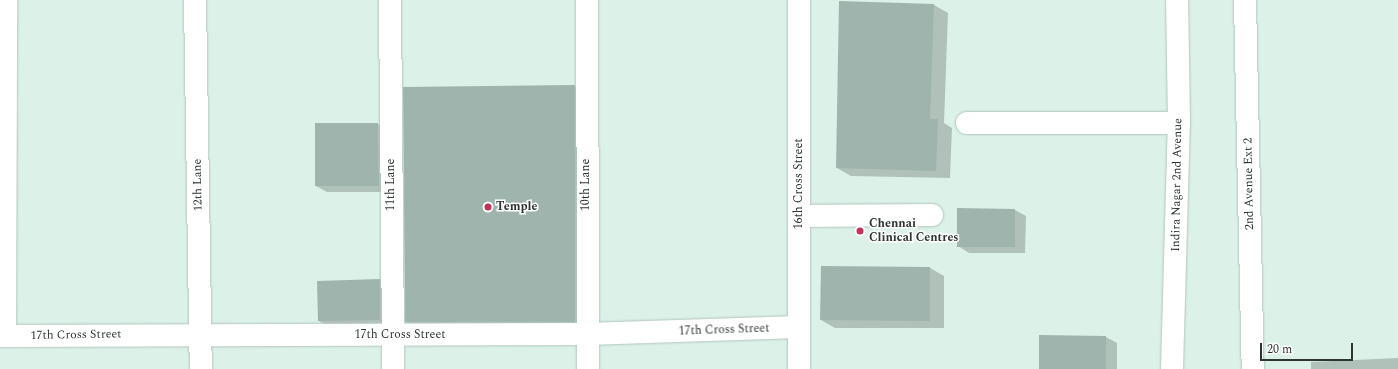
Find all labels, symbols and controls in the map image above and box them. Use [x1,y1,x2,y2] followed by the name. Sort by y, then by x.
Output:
[1169,118,1185,252] street label: Indira Nagar 2nd Avenue
[1241,138,1257,230] street label: 2nd Avenue Ext 2
[792,139,806,229] street label: 16th Cross Street
[190,159,206,211] street label: 12th Lane
[384,159,398,211] street label: 11th Lane
[579,159,593,211] street label: 10th Lane
[496,200,537,214] place label: Temple
[483,202,493,212] marker: Temple
[869,217,959,245] place label: Chennai Clinical Centres
[854,225,866,237] marker: Chennai Clinical Centres
[678,321,770,339] street label: 17th Cross Street
[30,327,122,343] street label: 17th Cross Street
[355,328,445,342] street label: 17th Cross Street
[1262,335,1355,361] scale bar
[1267,340,1292,359] text: 20 m

